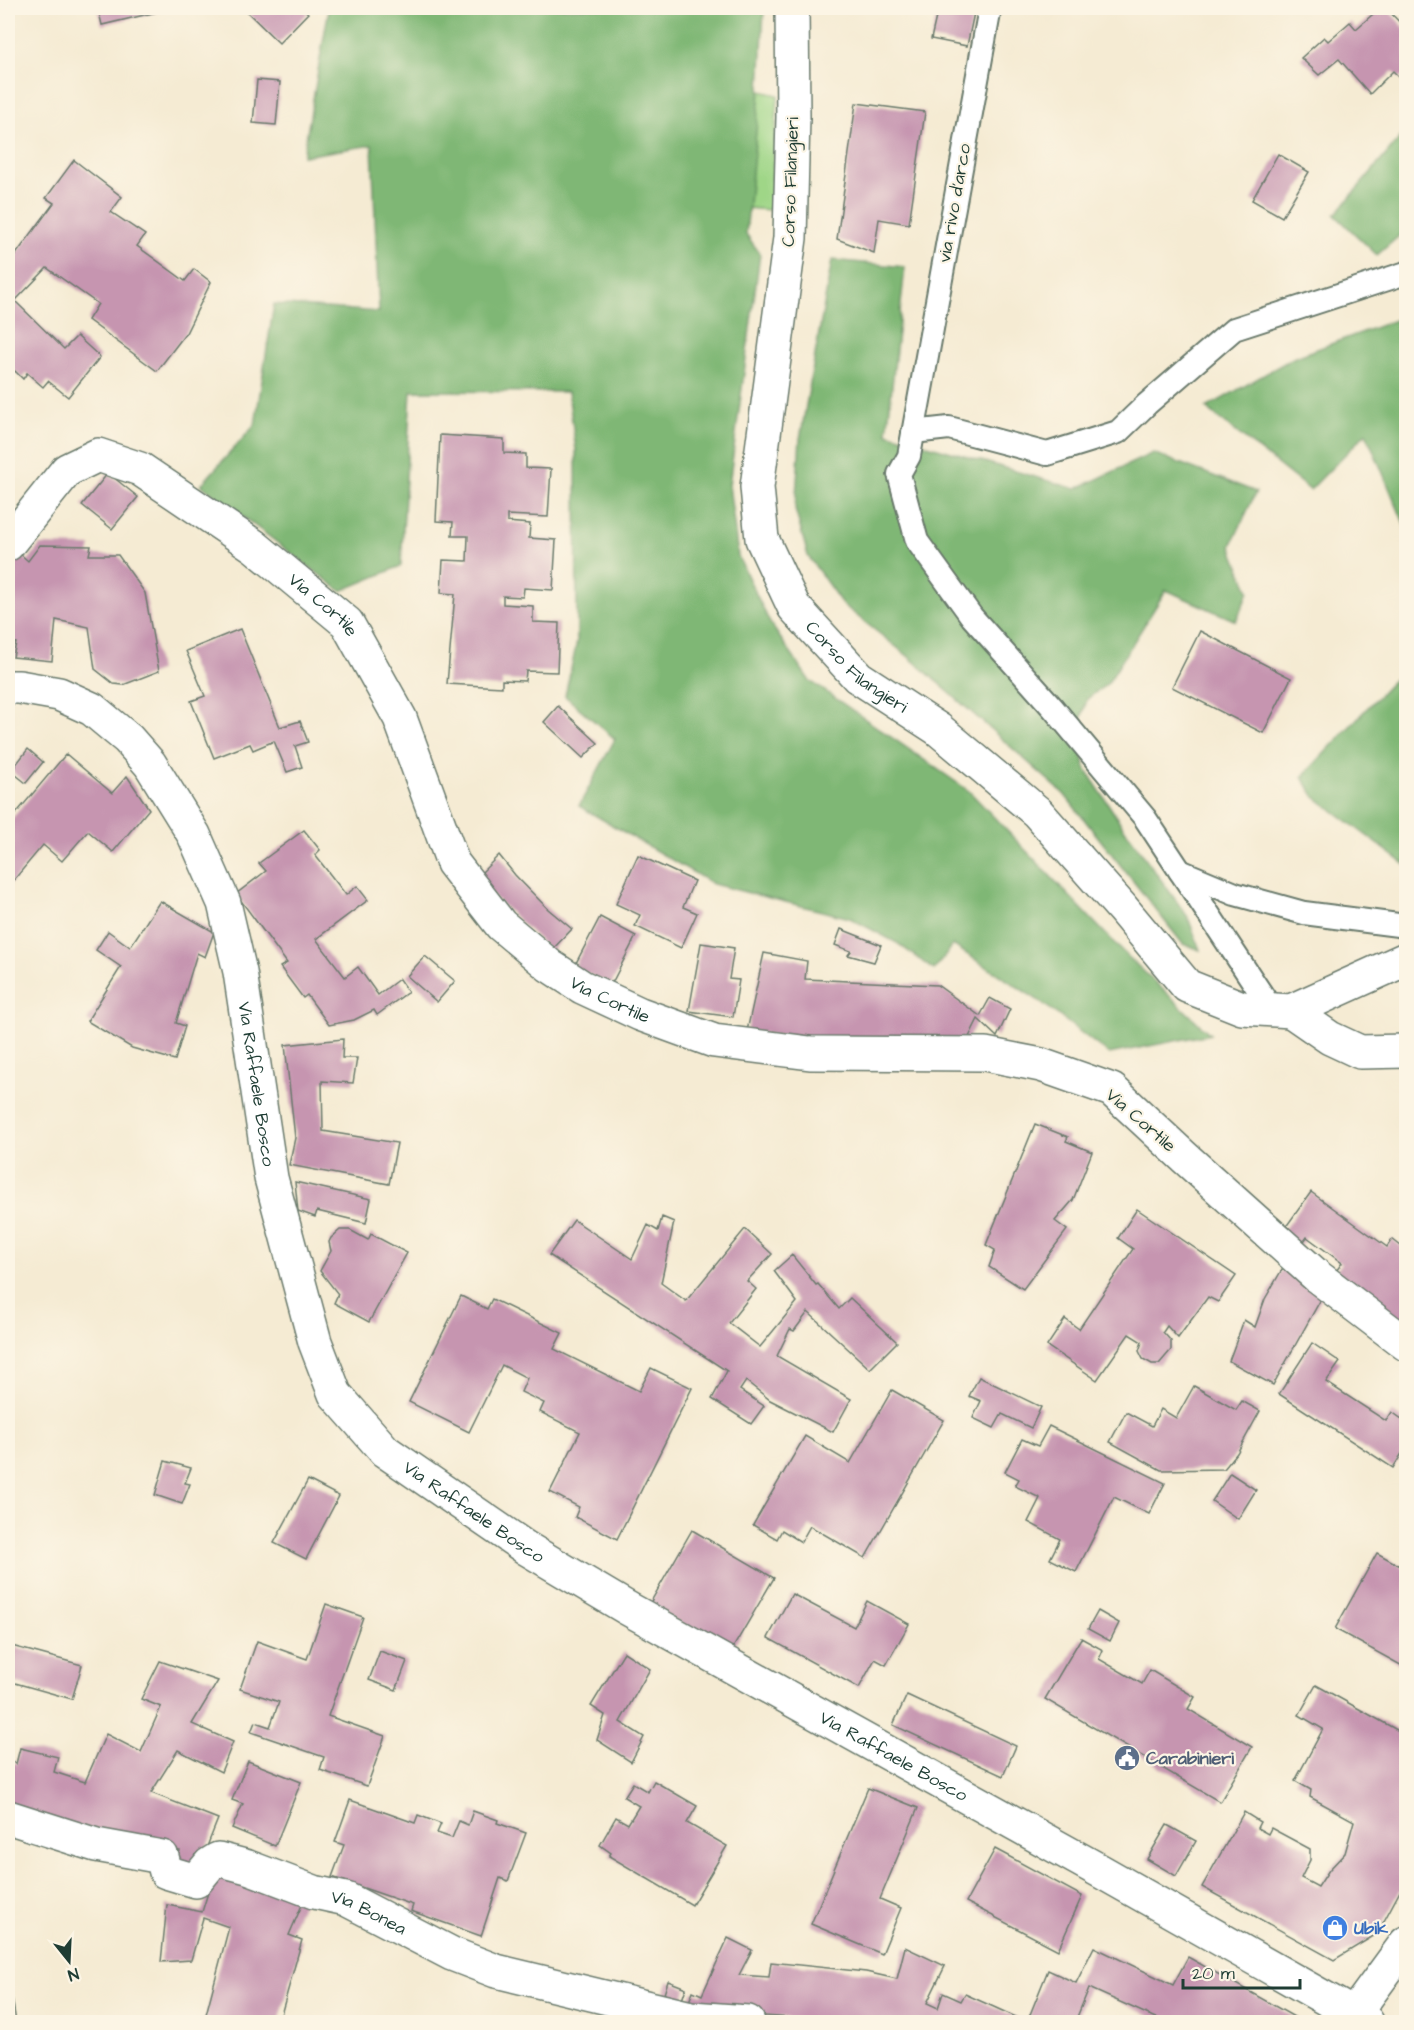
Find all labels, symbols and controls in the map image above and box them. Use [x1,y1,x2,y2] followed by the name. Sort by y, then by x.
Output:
[776,116,806,247] street label: Corso Filangieri
[932,142,977,265] street label: via rivo d'arco
[283,567,364,641] street label: Via Cortile
[800,615,913,719] street label: Corso Filangieri
[565,970,653,1030] street label: Via Cortile
[232,1000,281,1168] street label: Via Raffaele Bosco
[1100,1083,1181,1158] street label: Via Cortile
[398,1455,549,1569] street label: Via Raffaele Bosco
[815,1705,972,1808] street label: Via Raffaele Bosco
[1112,1743,1142,1773] public building icon: Carabinieri
[1146,1746,1234,1771] place label: Carabinieri
[329,1884,411,1941] street label: Via Bonea
[1320,1913,1350,1943] shop icon: Ubik
[1354,1916,1389,1941] place label: Ubik
[39,1931,99,1991] north arrow
[1183,1952,1300,1990] scale bar
[1192,1961,1235,1986] text: 20 m
[65,1962,81,1986] text: N

